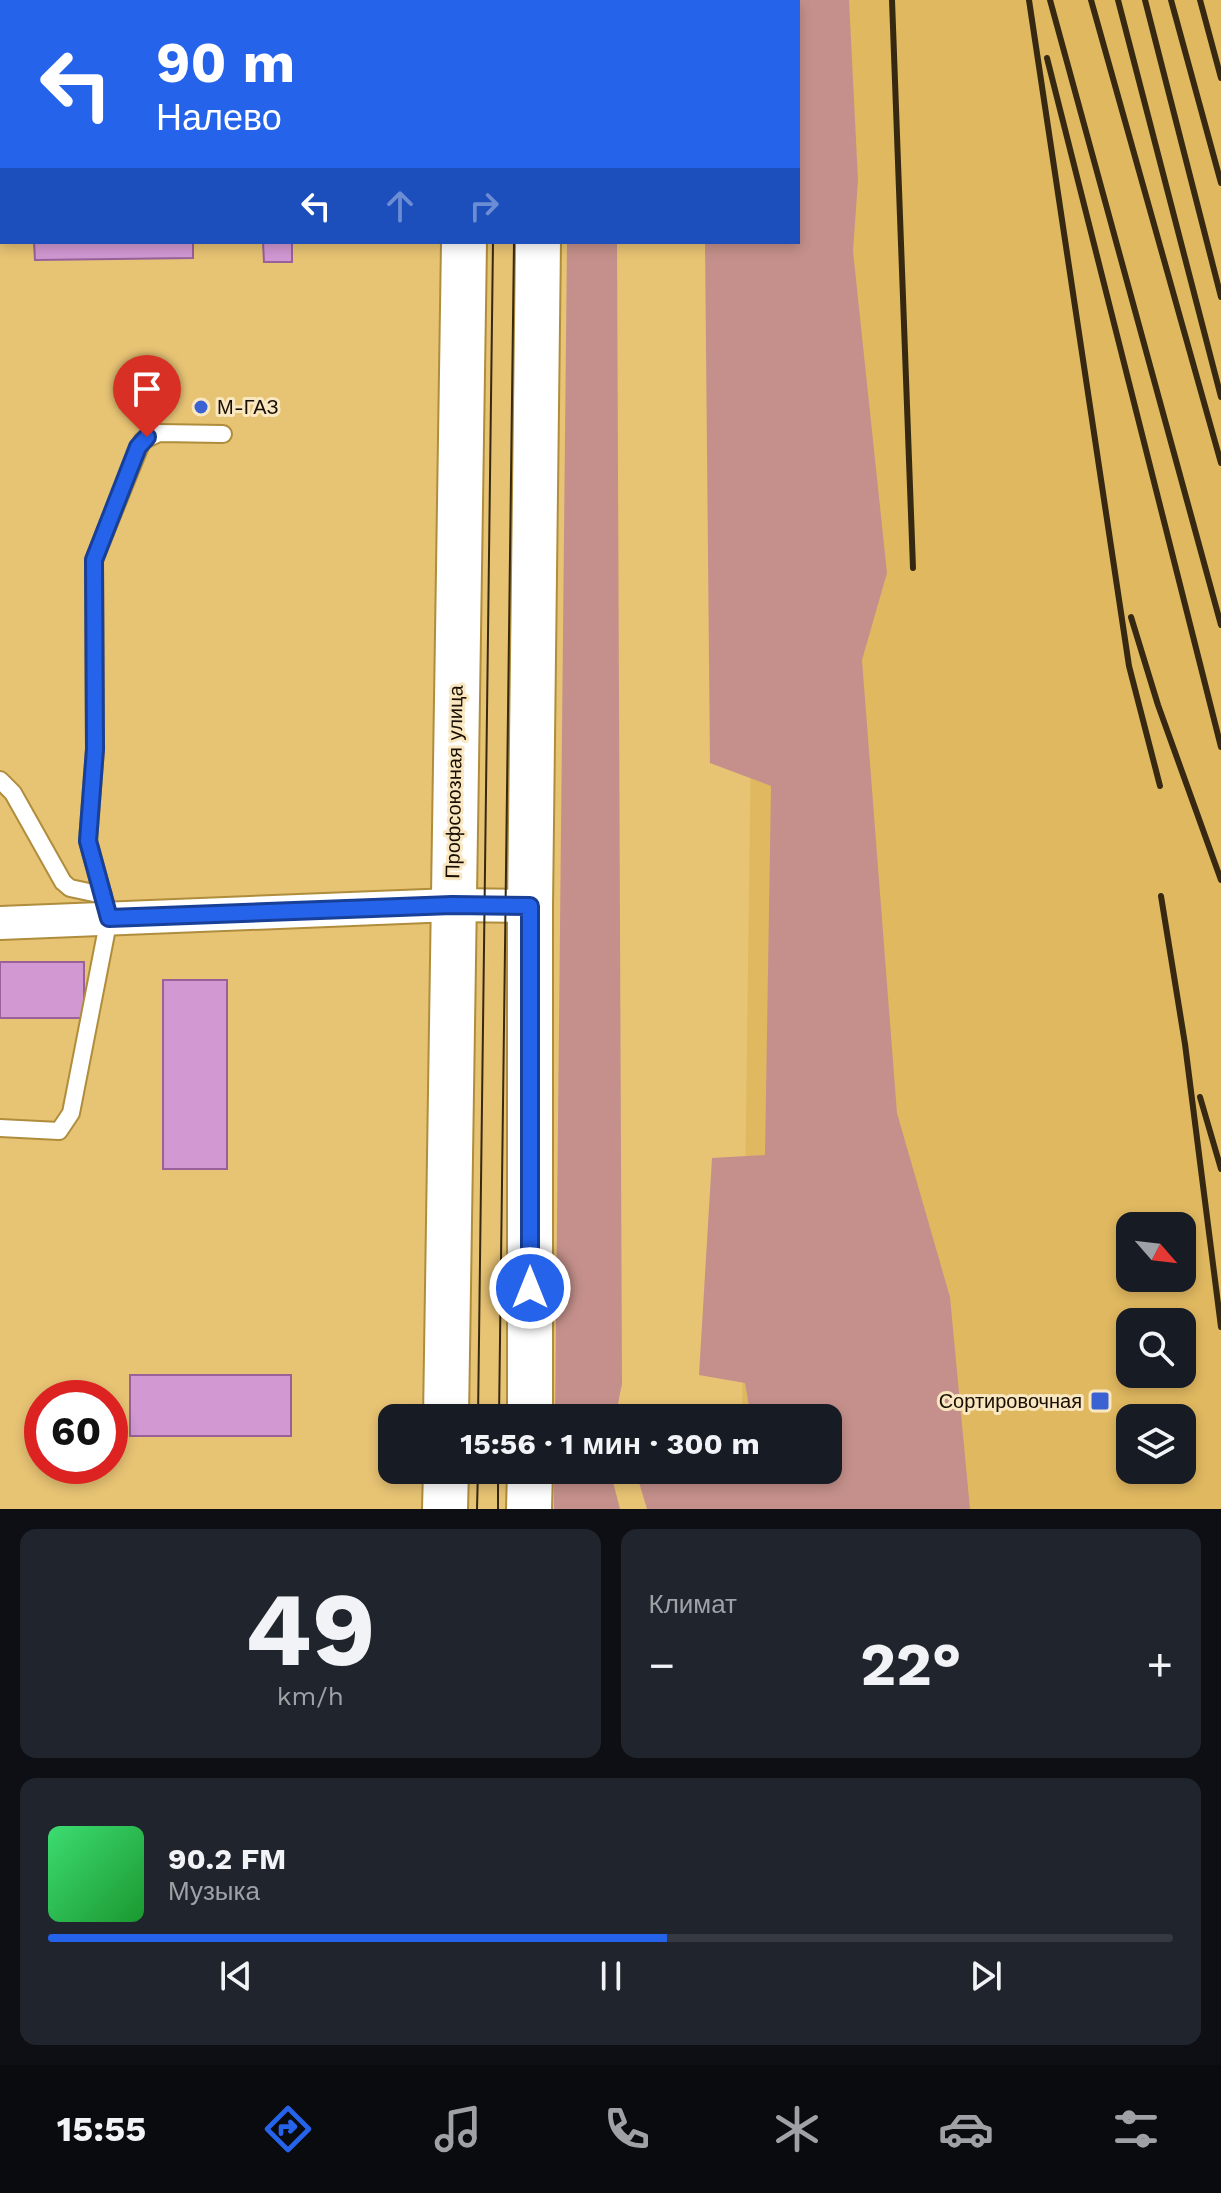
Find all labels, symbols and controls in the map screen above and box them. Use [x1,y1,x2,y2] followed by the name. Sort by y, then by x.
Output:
[156,30,295,96] text: 90 m
[24,32,128,136] icon: left
[156,97,282,139] text: Налево
[294,184,338,228] icon: left
[378,184,422,228] icon: ahead
[462,184,506,228] icon: right
[113,355,181,437] pin
[125,367,169,411] icon: arrive
[217,395,279,419] place label: М-ГАЗ
[192,398,210,416] marker: М-ГАЗ
[440,684,468,879] street label: Профсоюзная улица
[1116,1212,1196,1292] north arrow
[1116,1212,1196,1484] map controls
[488,1246,572,1330] position arrow
[1116,1308,1196,1388] button: search
[24,1380,128,1484] speed limit sign: 60
[939,1389,1082,1413] place label: Сортировочная
[1089,1390,1111,1412] marker: Сортировочная
[1116,1404,1196,1484] button: layers
[460,1426,760,1461] text: 15:56 · 1 мин · 300 m
[245,1568,376,1690] text: 49
[649,1589,737,1619] text: Климат
[860,1629,961,1700] text: 22°
[649,1639,675,1691] text: −
[1146,1639,1173,1691] text: +
[277,1681,344,1711] text: km/h
[168,1841,286,1876] text: 90.2 FM
[168,1876,260,1906] text: Музыка
[214,1954,258,1998] icon: previous
[589,1954,633,1998] icon: pause
[964,1954,1008,1998] icon: next
[260,2101,316,2157] icon: directions
[430,2101,486,2157] icon: music
[599,2101,655,2157] icon: phone
[769,2101,825,2157] icon: climate
[938,2101,994,2157] icon: car
[1108,2101,1164,2157] icon: filters
[57,2108,146,2150] text: 15:55

